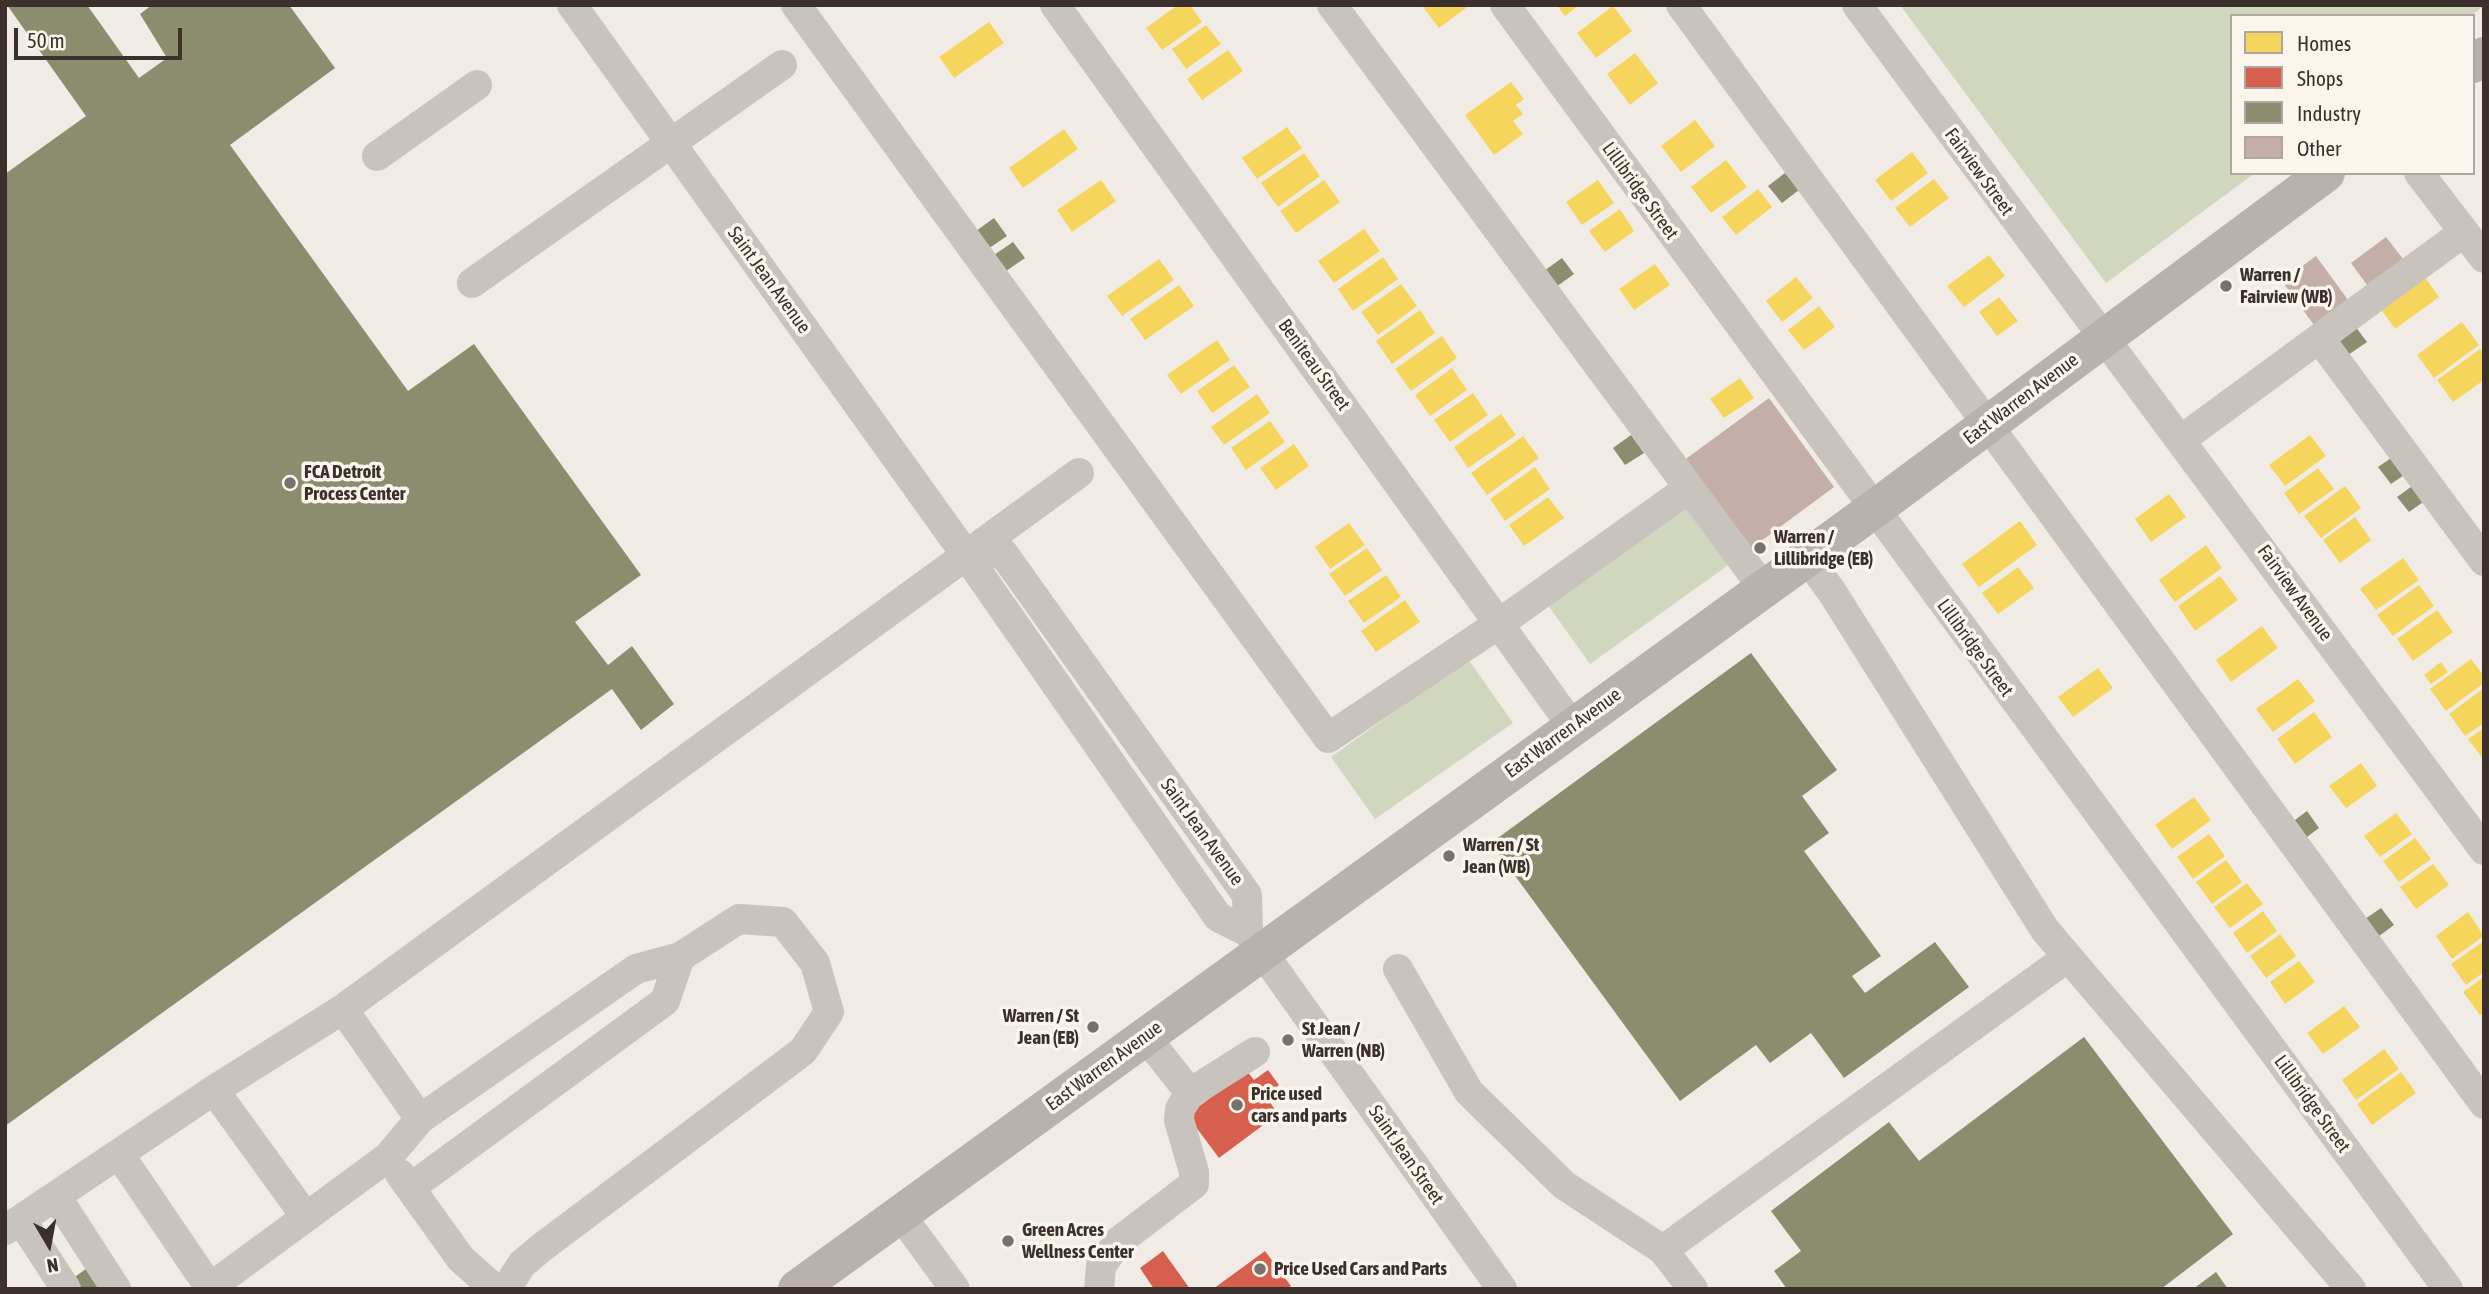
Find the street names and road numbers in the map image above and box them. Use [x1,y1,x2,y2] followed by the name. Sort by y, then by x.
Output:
[1940,124,2018,220] street label: Fairview Street
[1597,138,1683,244] street label: Lillibridge Street
[723,222,815,338] street label: Saint Jean Avenue
[1273,315,1355,415] street label: Beniteau Street
[1959,348,2083,450] street label: East Warren Avenue
[2252,540,2338,646] street label: Fairview Avenue
[1932,595,2018,701] street label: Lillibridge Street
[1500,683,1626,783] street label: East Warren Avenue
[1156,774,1248,890] street label: Saint Jean Avenue
[1041,1016,1167,1116] street label: East Warren Avenue
[2269,1051,2355,1157] street label: Lillibridge Street
[1364,1101,1448,1209] street label: Saint Jean Street

